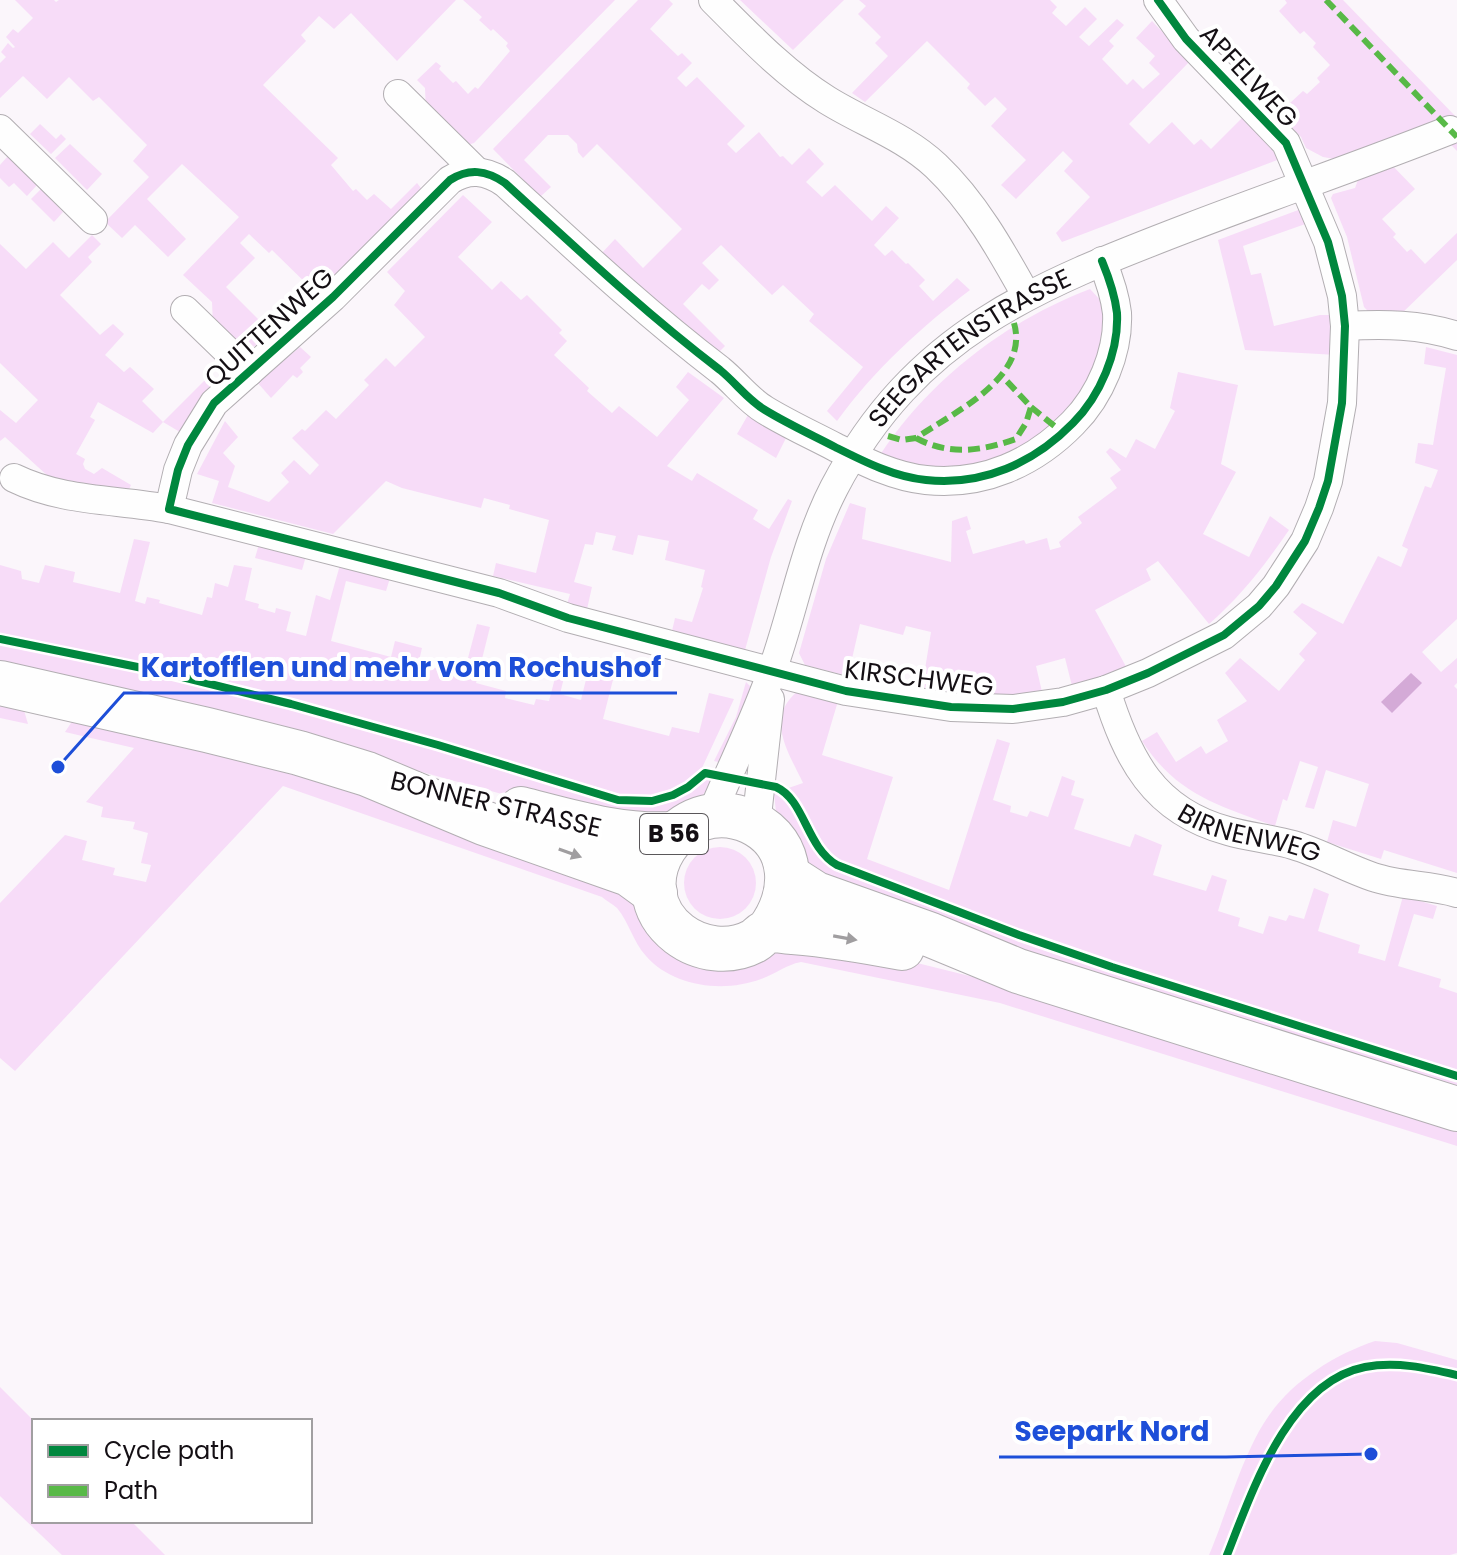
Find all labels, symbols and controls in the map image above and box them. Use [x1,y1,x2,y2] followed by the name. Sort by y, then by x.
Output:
[1192,16,1306,136] street label: APFELWEG
[196,259,342,395] street label: QUITTENWEG
[860,260,1077,435] street label: SEEGARTENSTRASSE
[124,641,677,693] callout: Kartofflen und mehr vom Rochushof
[141,648,661,687] text: Kartofflen und mehr vom Rochushof
[842,651,996,705] street label: KIRSCHWEG
[387,762,605,846] street label: BONNER STRASSE
[1171,795,1326,871] street label: BIRNENWEG
[640,814,708,854] road number: B 56
[558,847,582,859] one-way arrow
[833,932,858,944] one-way arrow
[999,1405,1226,1457] callout: Seepark Nord
[1015,1412,1209,1451] text: Seepark Nord
[32,1419,312,1523] legend
[104,1434,234,1467] text: Cycle path
[104,1474,158,1507] text: Path

